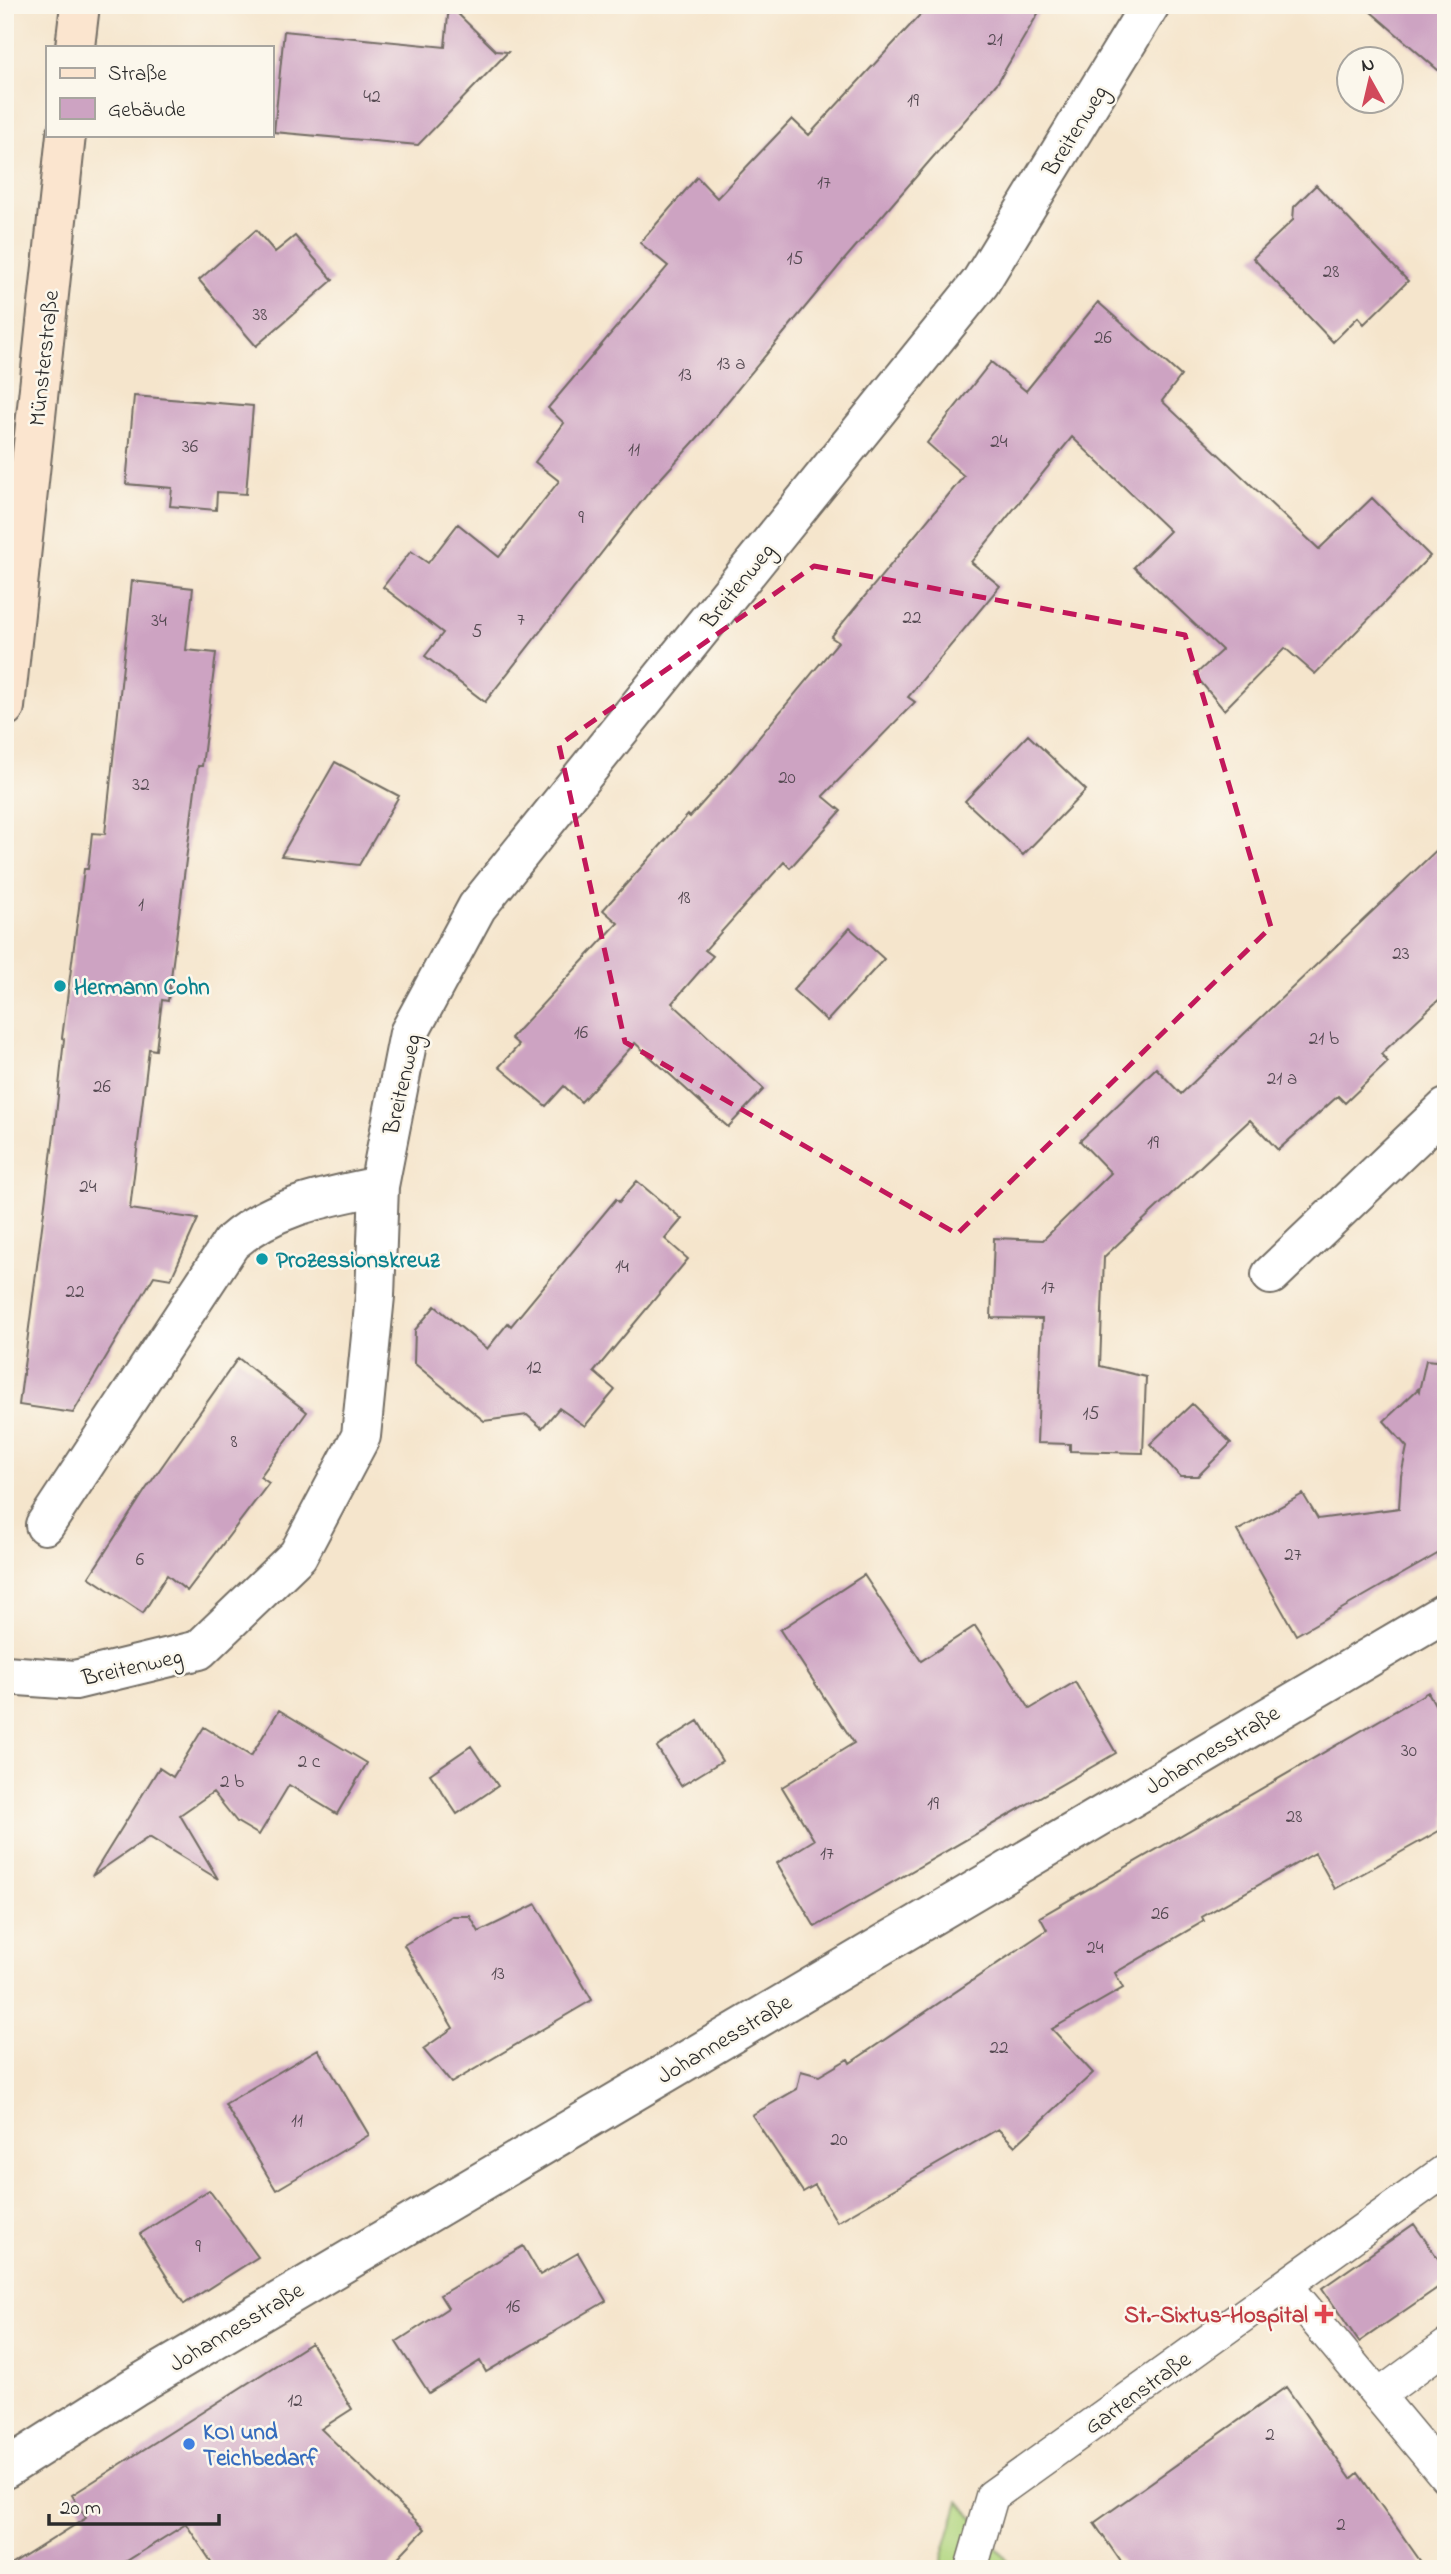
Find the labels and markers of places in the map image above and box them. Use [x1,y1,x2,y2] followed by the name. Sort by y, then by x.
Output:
[74,972,210,1005] place label: Hermann Cohn
[52,978,68,994] marker: Hermann Cohn
[276,1245,441,1278] place label: Prozessionskreuz
[254,1251,270,1267] marker: Prozessionskreuz
[1124,2300,1308,2333] place label: St.-Sixtus-Hospital
[1314,2304,1334,2324] marker: St.-Sixtus-Hospital
[203,2417,319,2476] place label: KOI und Teichbedarf
[181,2436,197,2452] marker: KOI und Teichbedarf

